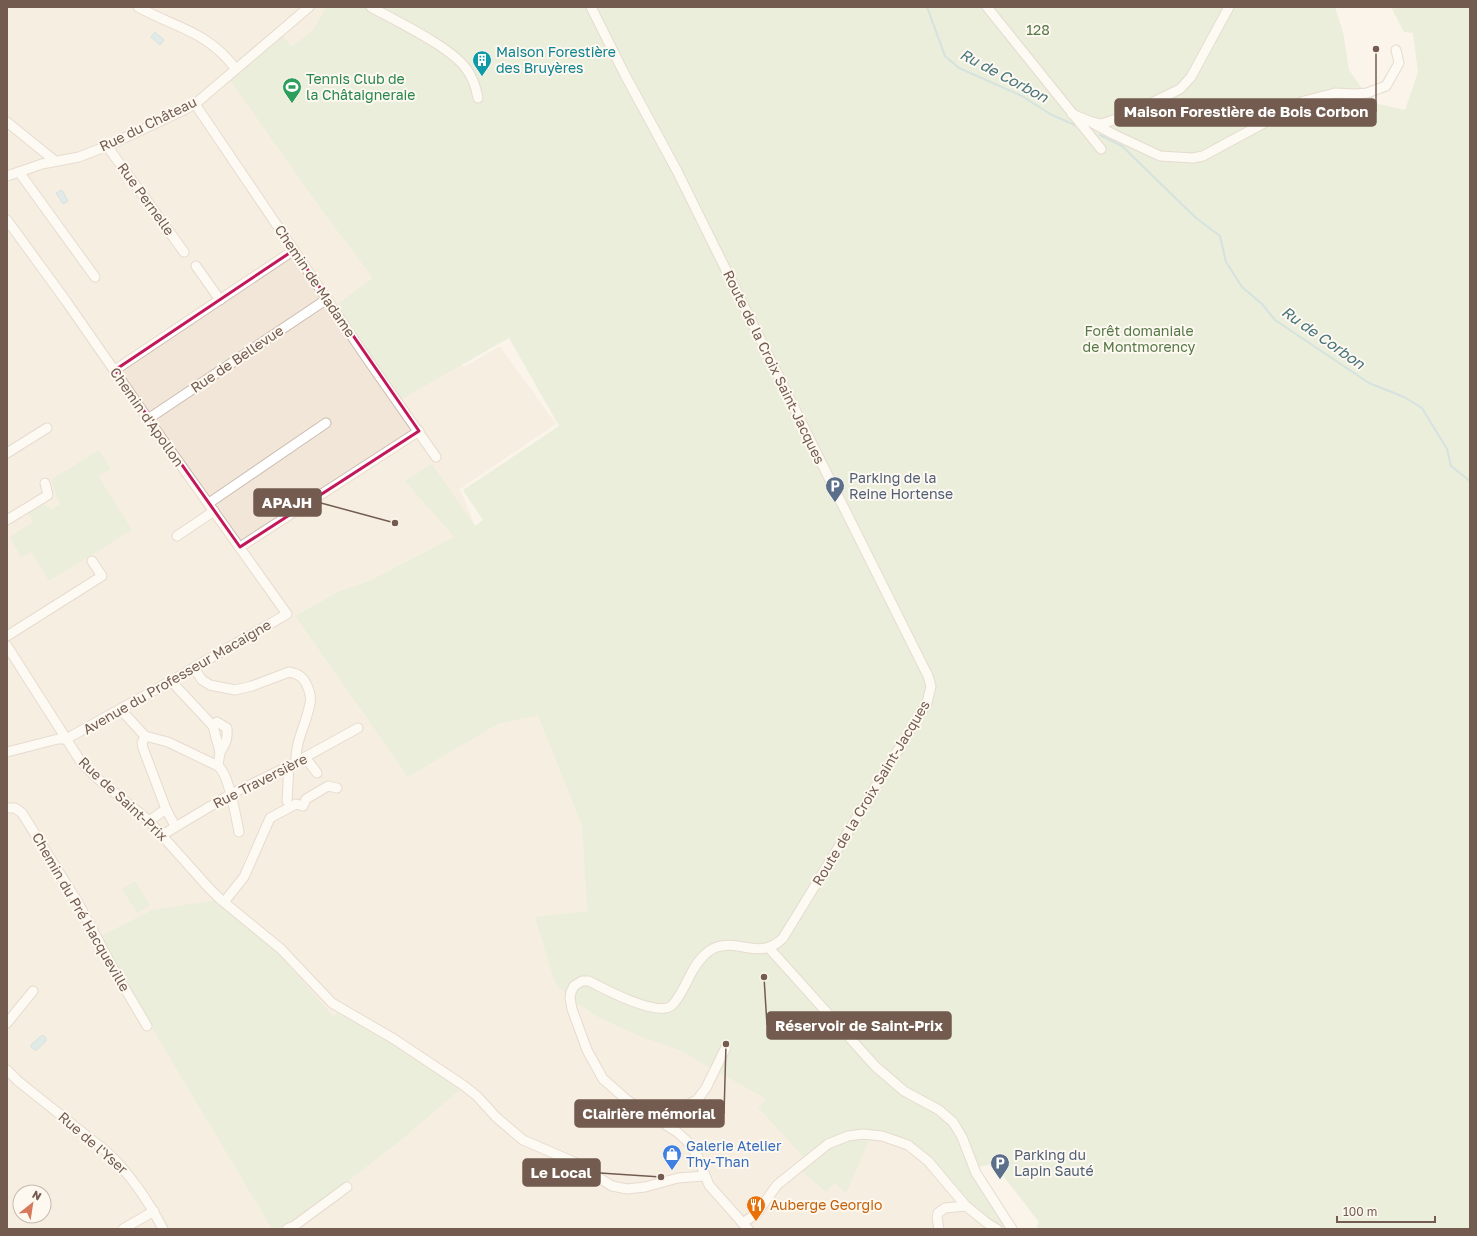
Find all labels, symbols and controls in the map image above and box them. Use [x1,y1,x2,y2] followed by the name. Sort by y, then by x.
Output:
[1026,21,1050,38] park label: 128
[496,43,616,76] place label: Maison Forestière des Bruyères
[957,44,1052,106] water label: Ru de Corbon
[471,49,493,77] building icon: Maison Forestière des Bruyères
[306,70,416,103] place label: Tennis Club de la Châtaigneraie
[281,76,303,104] sports icon: Tennis Club de la Châtaigneraie
[96,93,199,154] street label: Rue du Château
[1115,99,1376,126] callout: Maison Forestière de Bois Corbon
[1124,102,1368,120] text: Maison Forestière de Bois Corbon
[114,159,178,238] street label: Rue Pernelle
[272,221,359,340] street label: Chemin de Madame
[720,267,829,466] street label: Route de la Croix Saint-Jacques
[1279,302,1369,373] water label: Ru de Corbon
[187,321,286,396] street label: Rue de Bellevue
[1083,322,1196,355] park label: Forêt domaniale de Montmorency
[107,364,188,470] street label: Chemin d'Apollon
[849,469,953,502] place label: Parking de la Reine Hortense
[824,475,846,503] parking icon: Parking de la Reine Hortense
[254,489,321,516] callout: APAJH
[262,493,312,511] text: APAJH
[80,616,274,738] street label: Avenue du Professeur Macaigne
[808,697,933,889] street label: Route de la Croix Saint-Jacques
[210,749,310,812] street label: Rue Traversière
[75,753,172,844] street label: Rue de Saint-Prix
[29,829,134,994] street label: Chemin du Pré Hacqueville
[767,1012,951,1039] callout: Réservoir de Saint-Prix
[775,1016,943,1034] text: Réservoir de Saint-Prix
[575,1100,724,1127] callout: Clairière mémorial
[582,1104,716,1122] text: Clairière mémorial
[55,1108,132,1178] street label: Rue de l'Yser
[686,1137,782,1170] place label: Galerie Atelier Thy-Than
[661,1143,683,1171] shop icon: Galerie Atelier Thy-Than
[1014,1146,1094,1179] place label: Parking du Lapin Sauté
[989,1152,1011,1180] parking icon: Parking du Lapin Sauté
[523,1159,600,1186] callout: Le Local
[530,1163,592,1181] text: Le Local
[12,1184,52,1224] north arrow
[30,1187,44,1203] text: N
[745,1194,767,1222] restaurant icon: Auberge Georgio
[770,1196,882,1213] place label: Auberge Georgio
[1337,1198,1435,1224] scale bar
[1343,1204,1377,1219] text: 100 m

